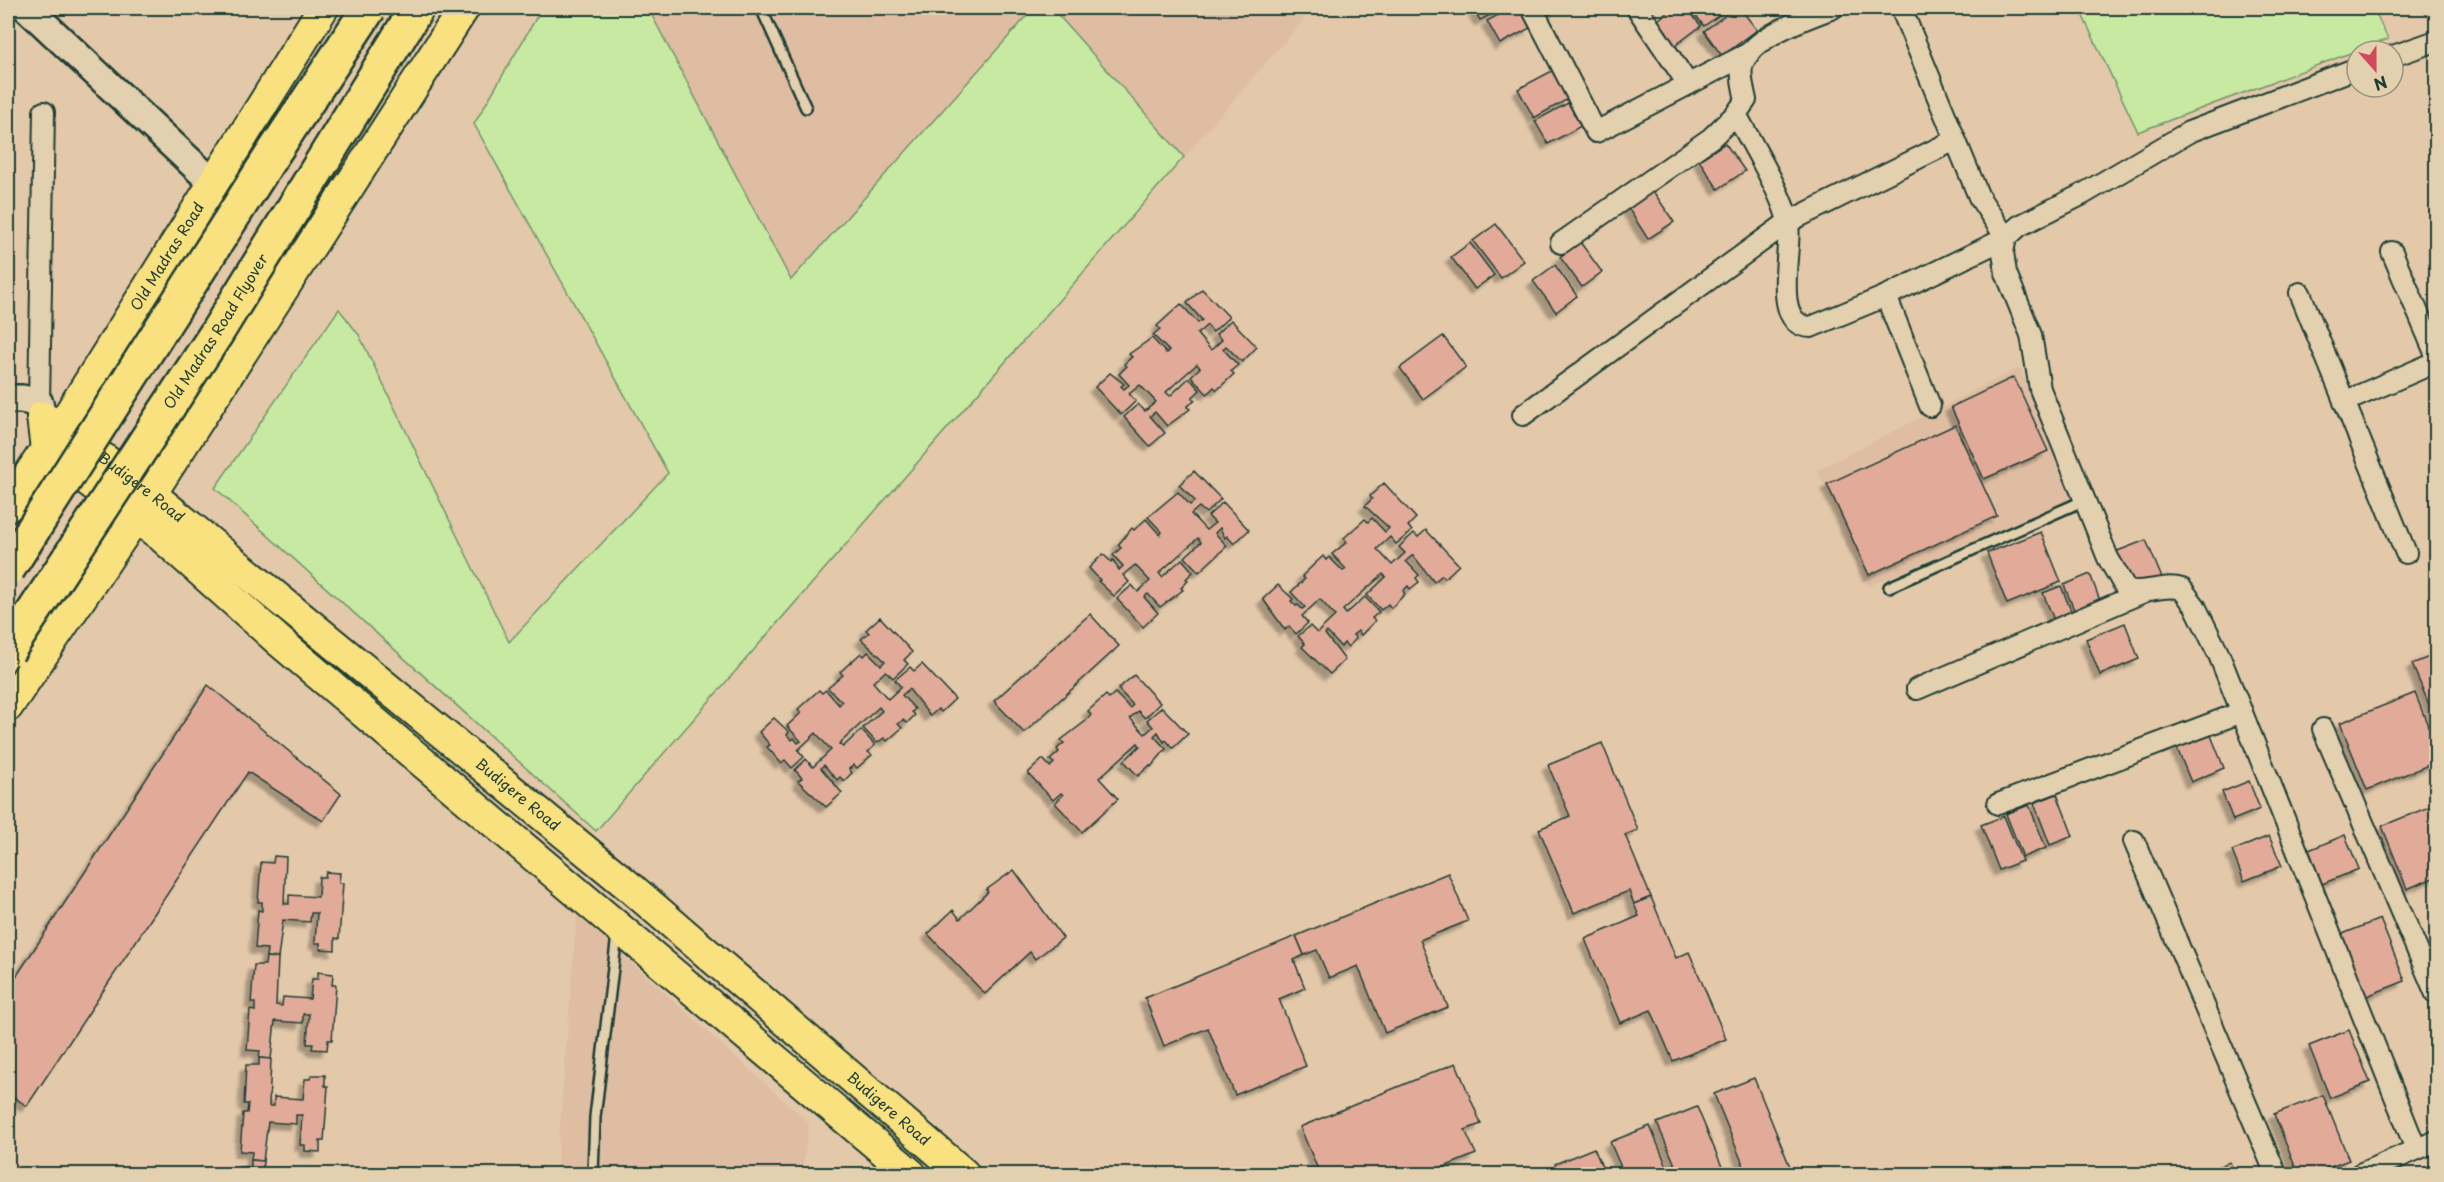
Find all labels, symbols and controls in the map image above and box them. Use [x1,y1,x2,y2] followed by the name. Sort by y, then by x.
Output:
[2345,39,2405,99] north arrow
[2371,70,2391,97] text: N
[124,197,209,315] street label: Old Madras Road
[157,249,273,413] street label: Old Madras Road Flyover
[94,446,190,527] street label: Budigere Road
[471,752,566,836] street label: Budigere Road
[843,1065,936,1150] street label: Budigere Road

